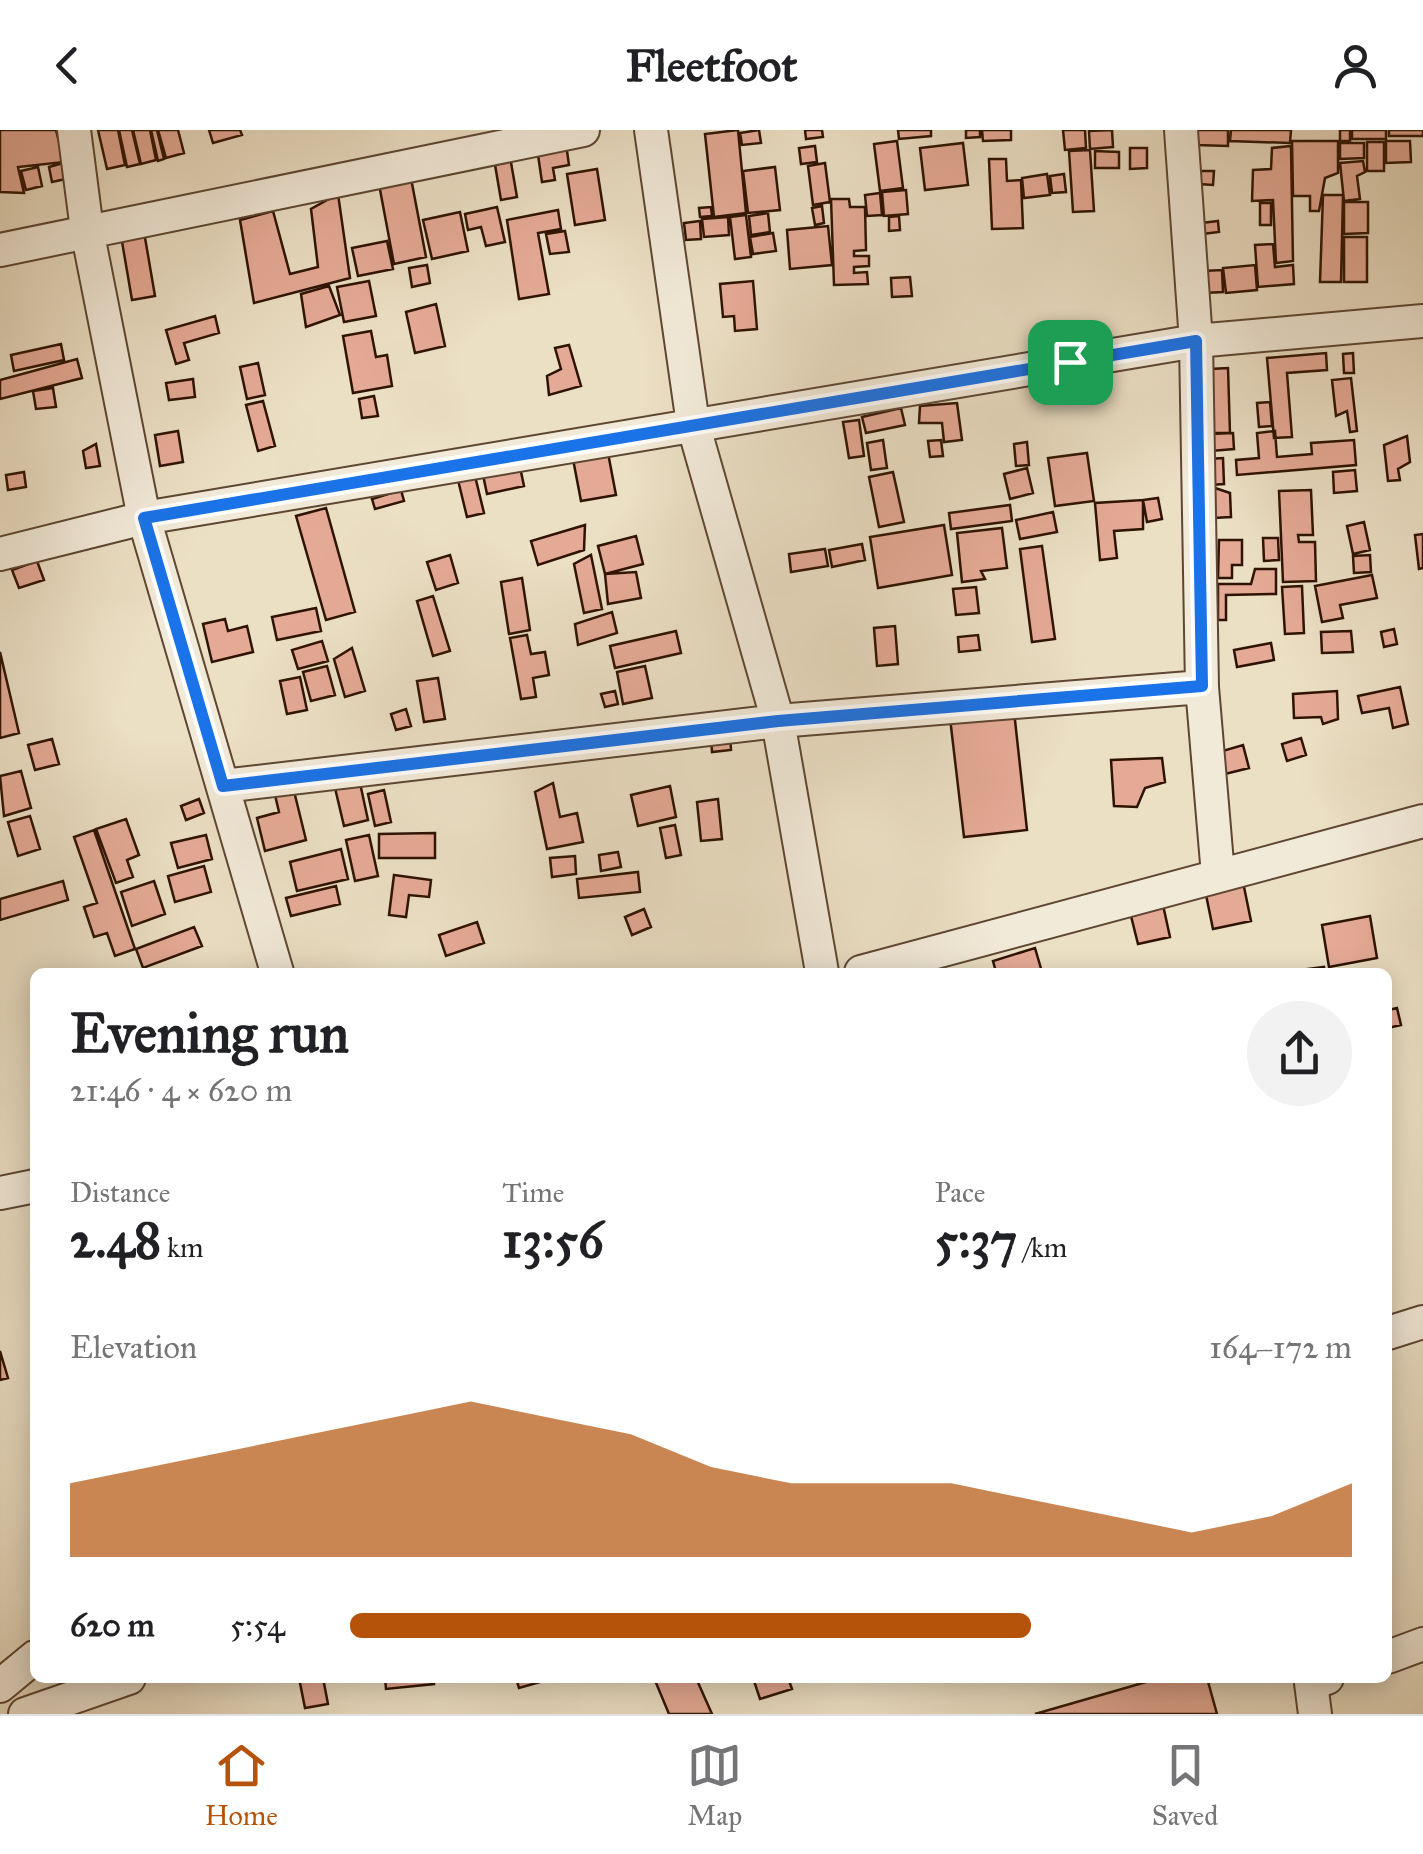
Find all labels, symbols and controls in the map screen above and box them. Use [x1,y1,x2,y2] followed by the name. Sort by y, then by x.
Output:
[40,38,95,93] icon: back
[626,38,797,93] text: Fleetfoot
[1328,38,1383,93] icon: person
[1028,320,1113,405] pin
[1043,335,1098,390] icon: arrive
[70,1000,349,1067] text: Evening run
[1247,1001,1352,1106] button: share
[70,1071,292,1110] text: 21:46 · 4 × 620 m
[70,1175,170,1210] text: Distance
[502,1175,564,1210] text: Time
[935,1175,985,1210] text: Pace
[70,1210,161,1271] text: 2.48
[502,1210,604,1271] text: 13:56
[935,1210,1017,1271] text: 5:37
[161,1230,204,1265] text: km
[1017,1230,1067,1265] text: /km
[70,1328,197,1367] text: Elevation
[1209,1328,1352,1367] text: 164–172 m
[70,1606,155,1645] text: 620 m
[230,1606,285,1645] text: 5:54
[205,1738,278,1833] tab: Home
[687,1738,742,1833] tab: Map
[1152,1738,1218,1833] tab: Saved

